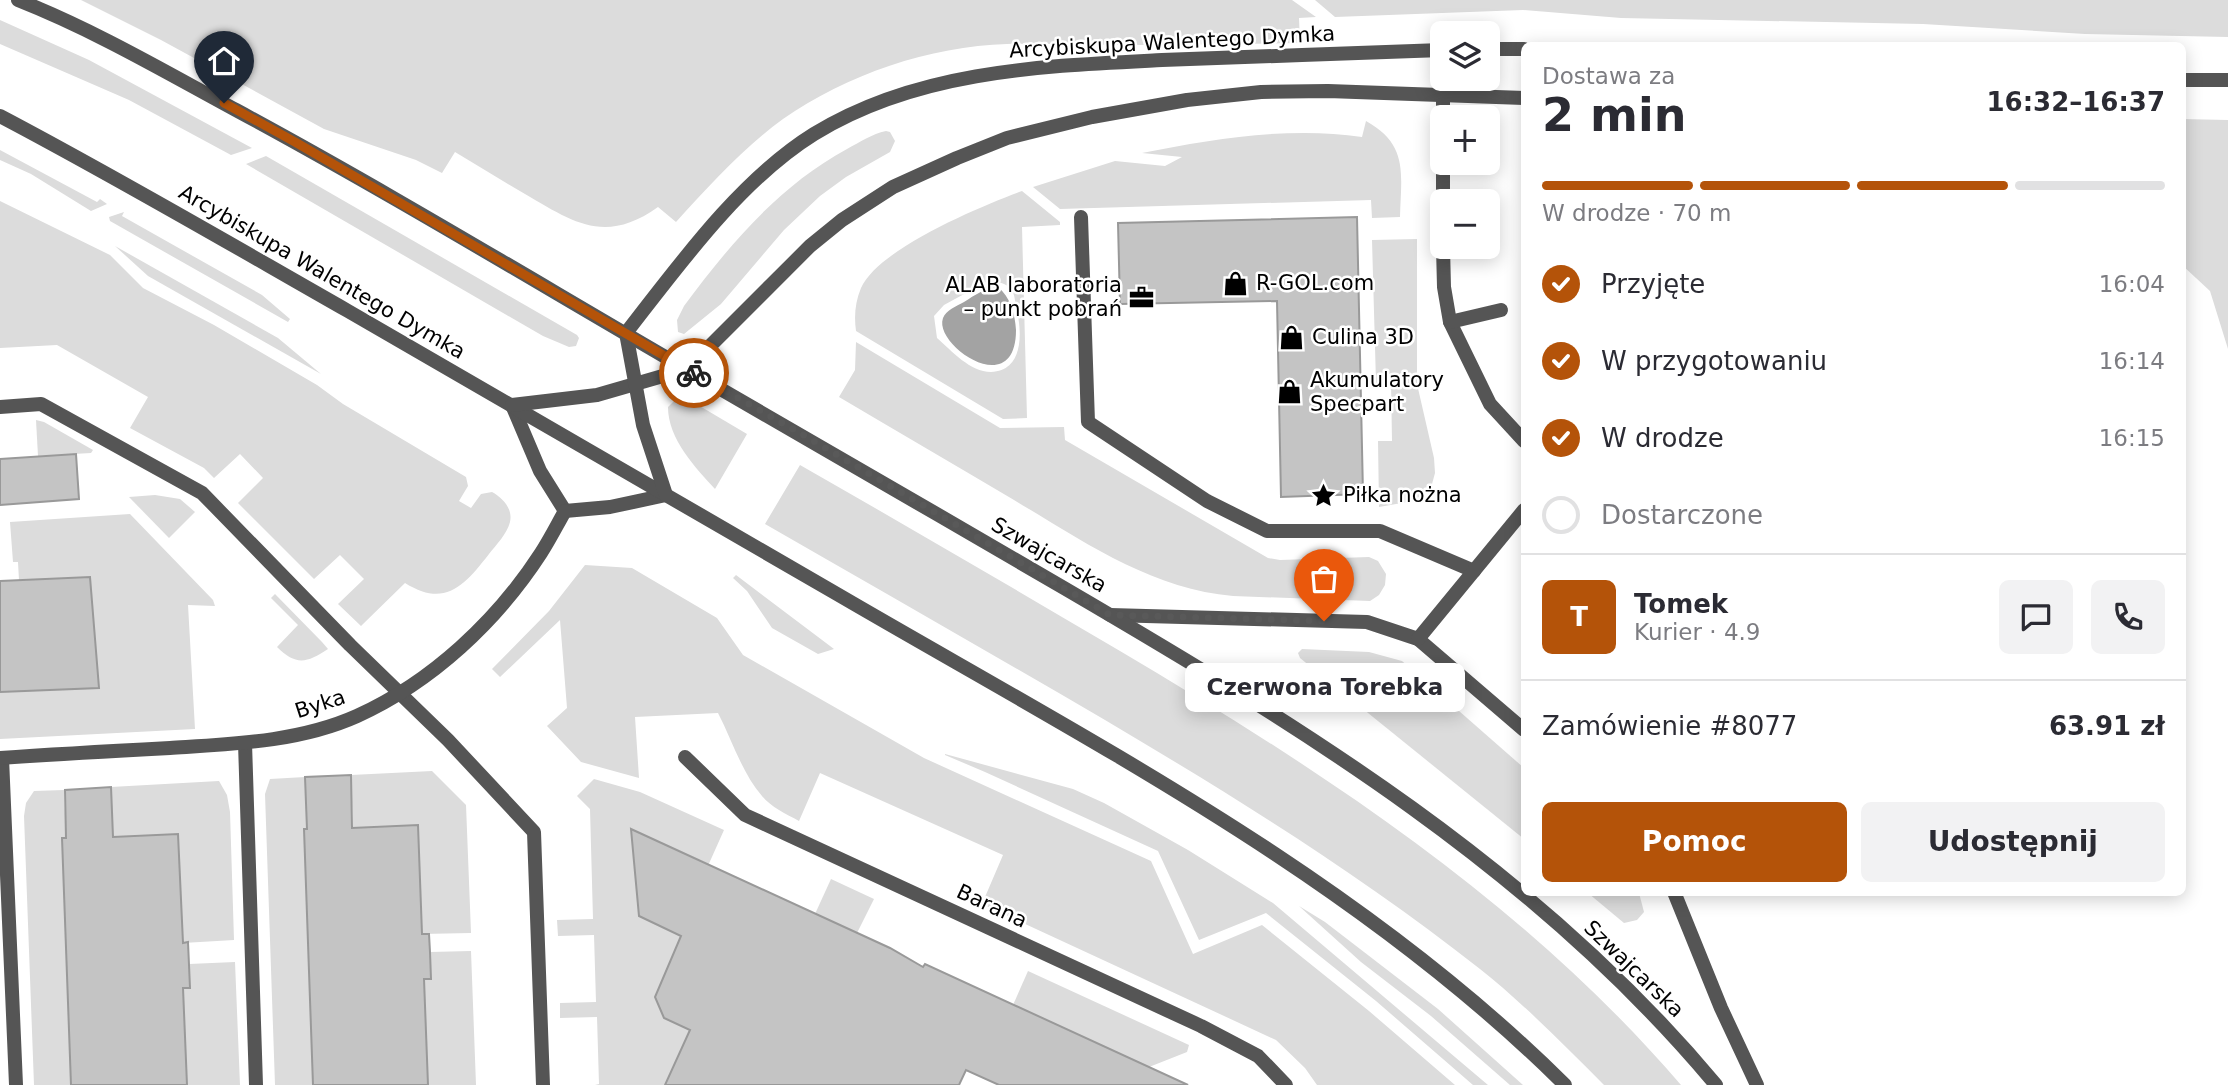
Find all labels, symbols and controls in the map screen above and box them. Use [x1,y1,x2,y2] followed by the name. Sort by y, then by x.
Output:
[1008,21,1336,63] street label: Arcybiskupa Walentego Dymka
[1430,21,1500,259] map controls
[1430,21,1500,91] button: layers
[194,31,254,103] pin
[205,42,243,80] icon: home
[1542,63,1675,89] text: Dostawa za
[1986,87,2165,117] text: 16:32–16:37
[1542,88,1686,142] text: 2 min
[1430,105,1500,175] button: +
[175,180,469,364] street label: Arcybiskupa Walentego Dymka
[1430,189,1500,259] button: −
[1542,200,1731,226] text: W drodze · 70 m
[1542,265,1580,303] icon: check
[1222,269,1250,297] shop icon: R-GOL.com
[1601,269,1705,299] text: Przyjęte
[1256,271,1374,295] place label: R-GOL.com
[2099,271,2165,297] text: 16:04
[945,273,1122,321] place label: ALAB laboratoria – punkt pobrań
[1128,283,1156,311] office icon: ALAB laboratoria – punkt pobrań
[1278,323,1306,351] shop icon: Culina 3D
[1312,325,1414,349] place label: Culina 3D
[659,338,729,408] courier
[1542,342,1580,380] icon: check
[1601,346,1827,376] text: W przygotowaniu
[2099,348,2165,374] text: 16:14
[675,354,713,392] icon: bike
[1310,368,1444,416] place label: Akumulatory Specpart
[1276,378,1304,406] shop icon: Akumulatory Specpart
[1542,419,1580,457] icon: check
[1601,423,1724,453] text: W drodze
[2099,425,2165,451] text: 16:15
[1309,481,1337,509] place icon: Piłka nożna
[1343,483,1462,507] place label: Piłka nożna
[1601,500,1763,530] text: Dostarczone
[987,512,1111,598] street label: Szwajcarska
[1294,549,1354,621] pin
[1305,560,1343,598] icon: bag
[1999,580,2073,654] button: chat
[2091,580,2165,654] button: phone
[1634,589,1728,619] text: Tomek
[1570,602,1588,632] text: T
[1634,619,1760,645] text: Kurier · 4.9
[1184,663,1464,712] callout: Czerwona Torebka
[1207,674,1443,700] text: Czerwona Torebka
[292,685,348,723] street label: Byka
[1542,711,1797,741] text: Zamówienie #8077
[2049,711,2165,741] text: 63.91 zł
[1542,802,1847,882] button: Pomoc
[1861,802,2165,882] button: Udostępnij
[953,879,1031,933] street label: Barana
[1579,916,1689,1022] street label: Szwajcarska

